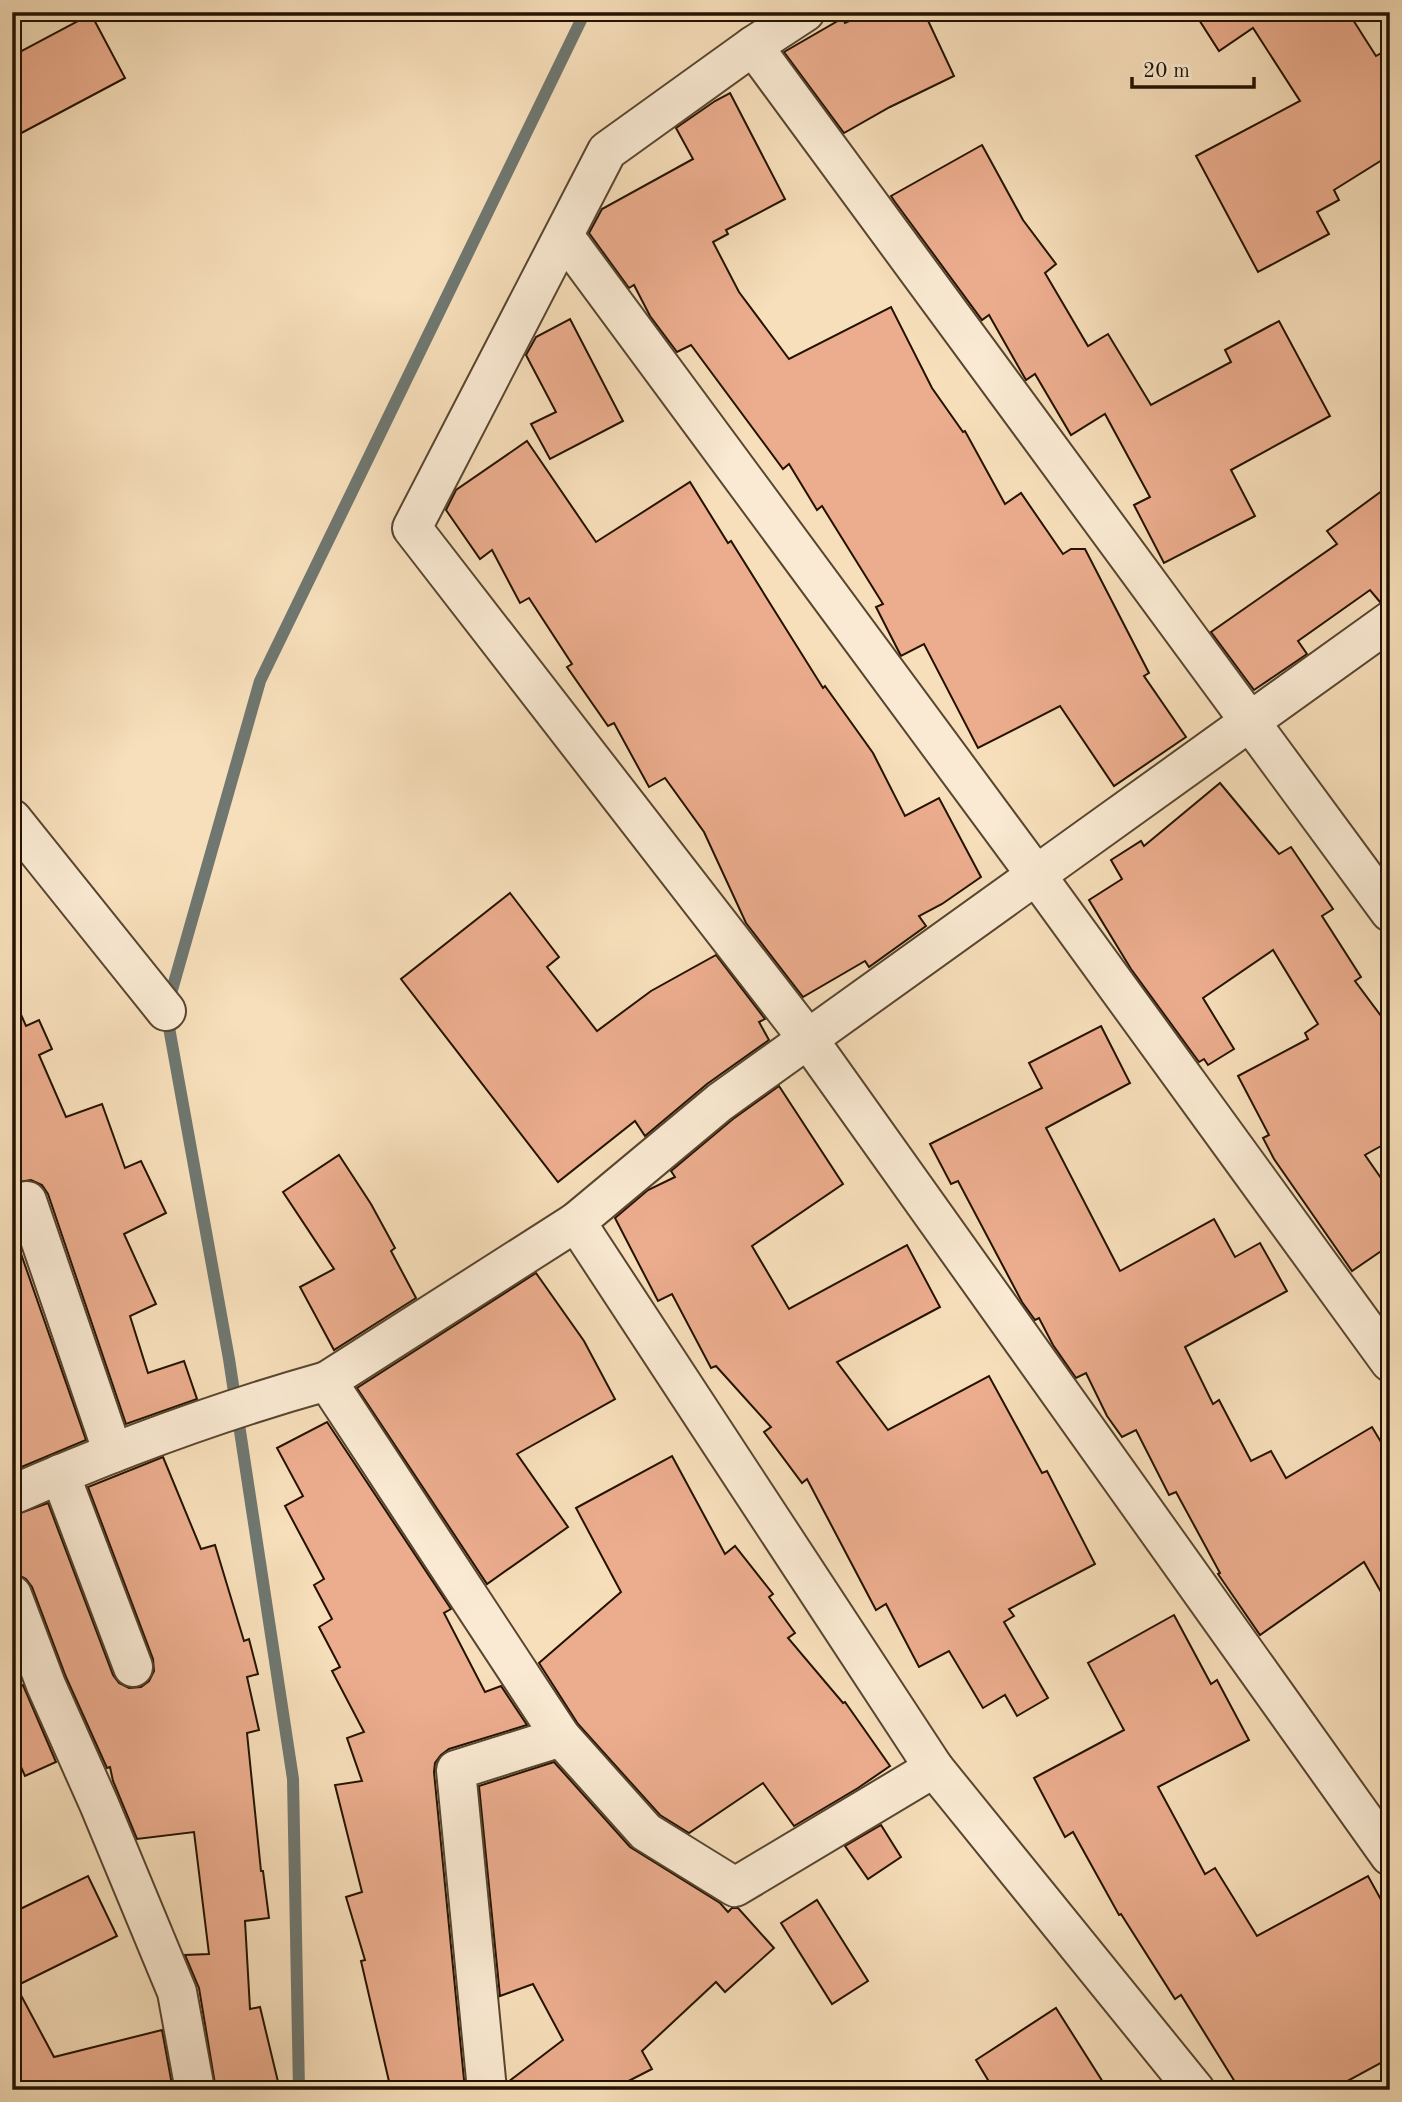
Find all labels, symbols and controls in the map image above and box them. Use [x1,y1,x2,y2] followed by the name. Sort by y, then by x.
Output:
[1132,46,1255,90] scale bar
[1143,61,1190,82] text: 20 m

